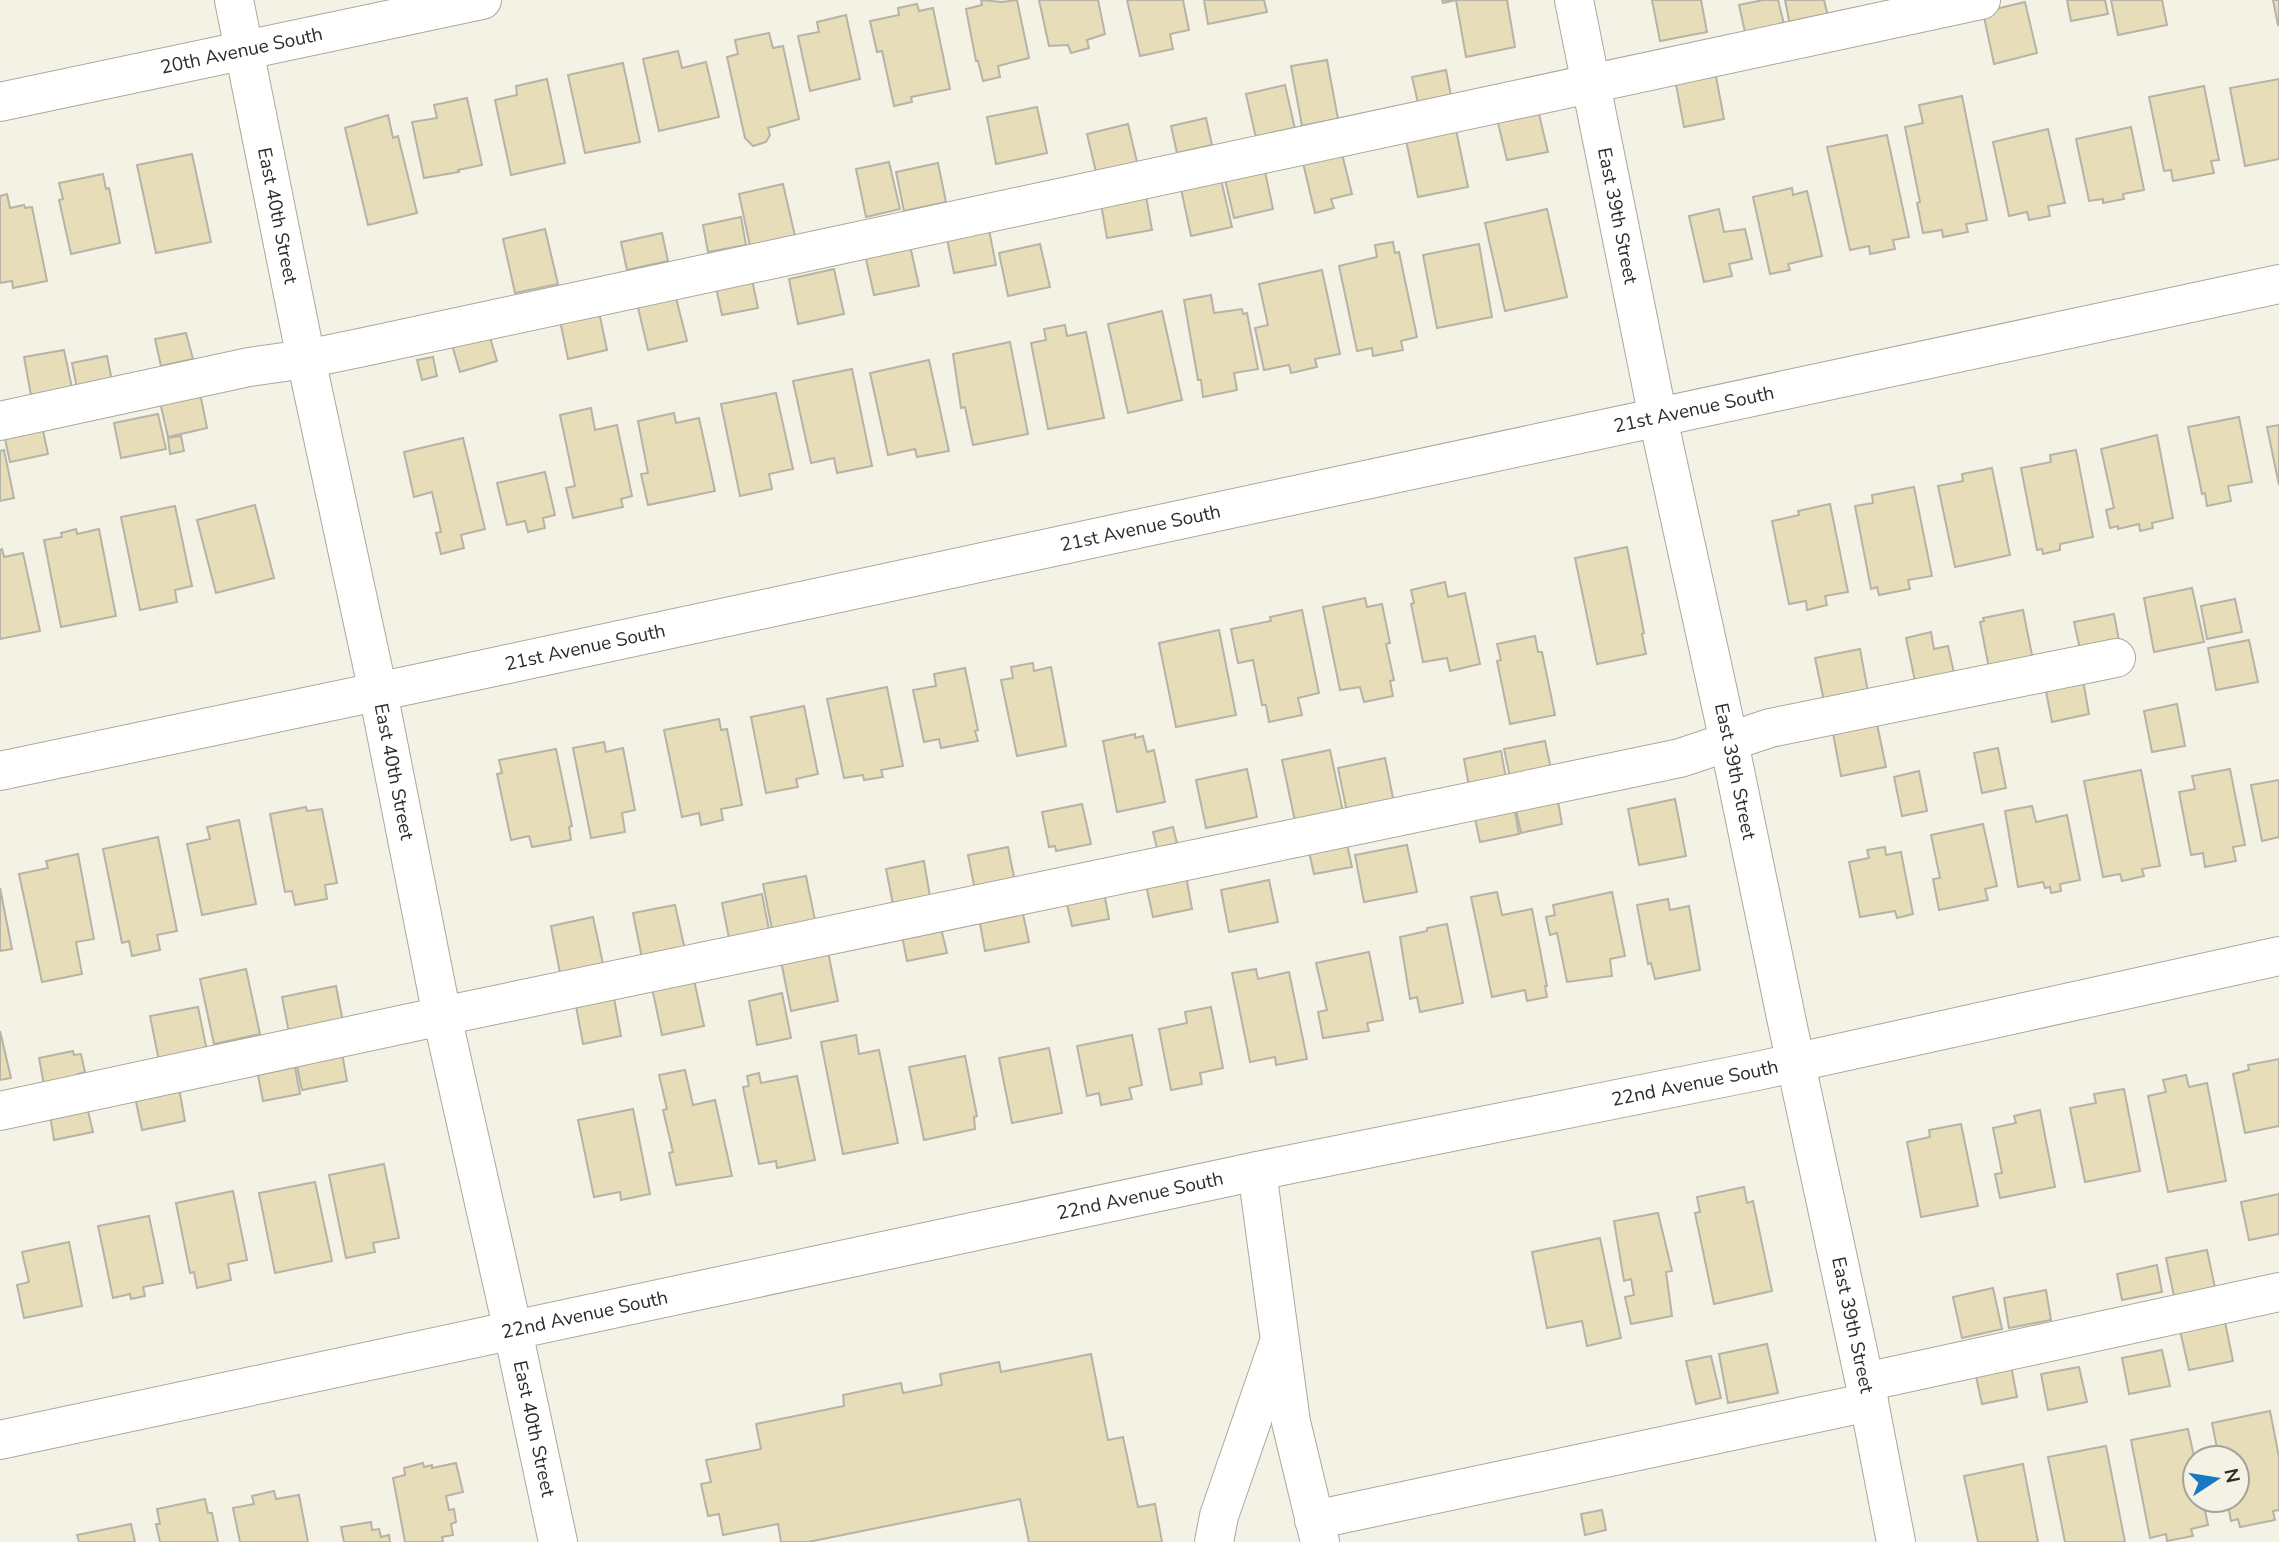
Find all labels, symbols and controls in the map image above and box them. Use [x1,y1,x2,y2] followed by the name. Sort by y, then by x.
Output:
[158,21,325,81] street label: 20th Avenue South
[251,145,304,287] street label: East 40th Street
[1591,145,1644,287] street label: East 39th Street
[1611,380,1776,439] street label: 21st Avenue South
[1058,498,1223,558] street label: 21st Avenue South
[502,618,668,677] street label: 21st Avenue South
[368,701,420,842] street label: East 40th Street
[1708,701,1762,842] street label: East 39th Street
[1609,1054,1781,1113] street label: 22nd Avenue South
[1055,1166,1226,1226] street label: 22nd Avenue South
[1825,1255,1880,1396] street label: East 39th Street
[499,1284,670,1345] street label: 22nd Avenue South
[507,1358,561,1500] street label: East 40th Street
[2181,1444,2251,1514] north arrow
[2217,1466,2246,1485] text: N

